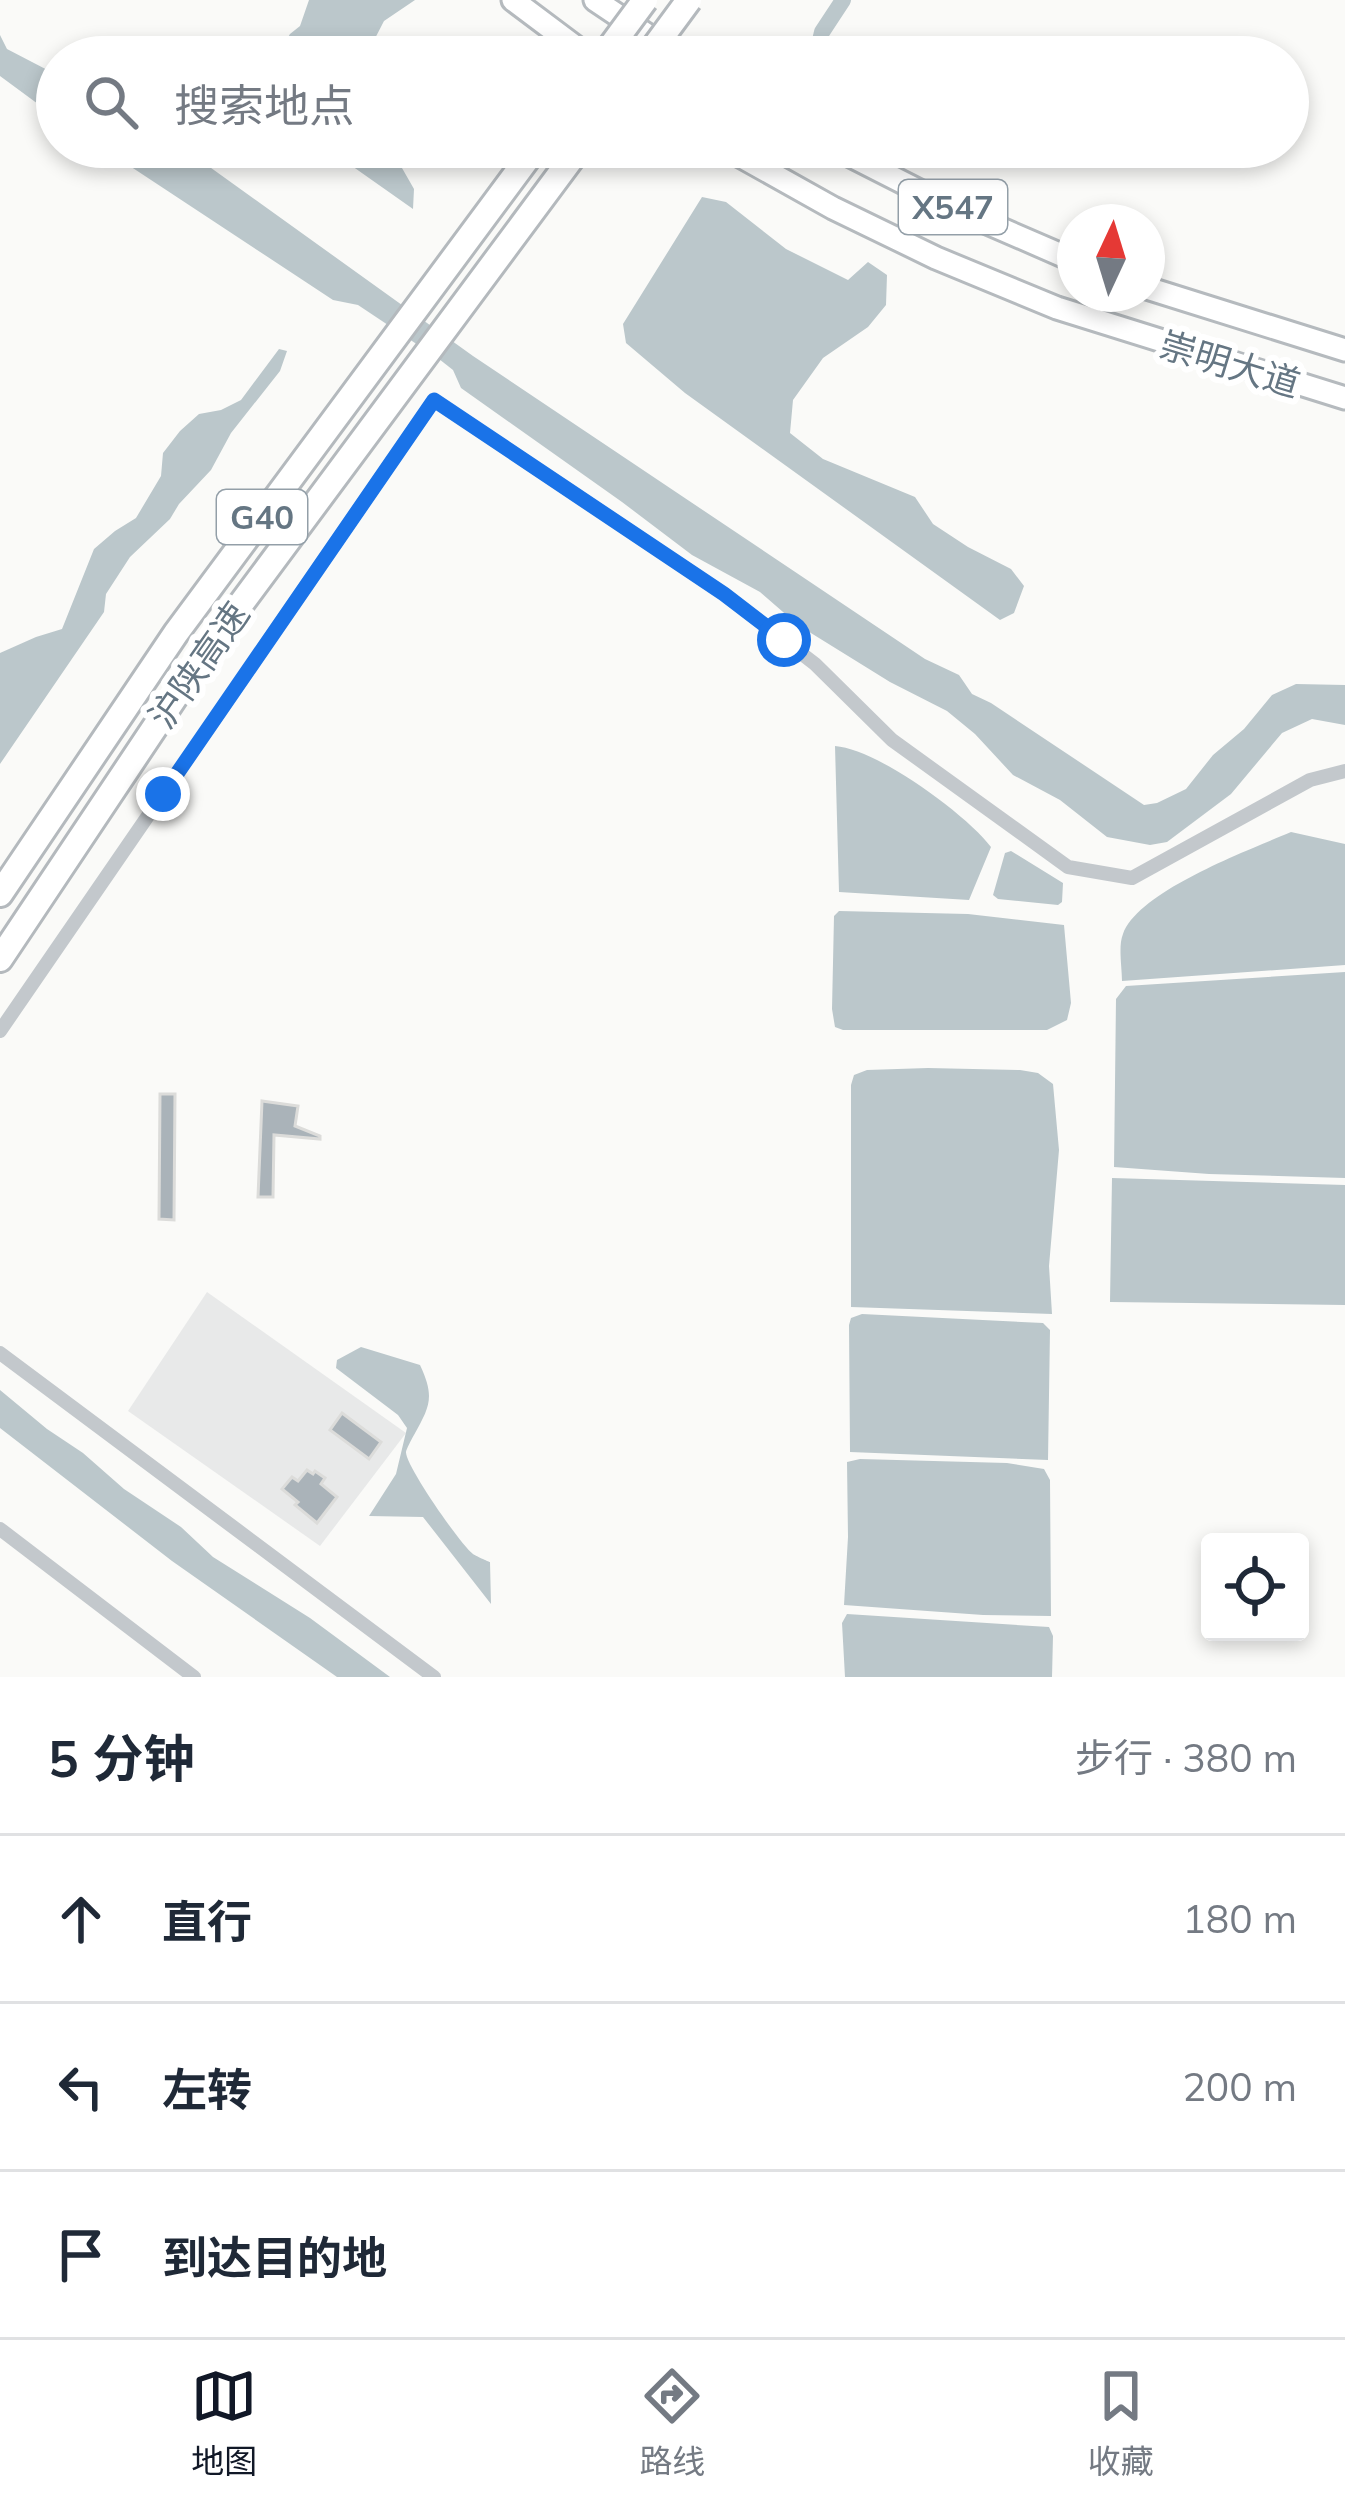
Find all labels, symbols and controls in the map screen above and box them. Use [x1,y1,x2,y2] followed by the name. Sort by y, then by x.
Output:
[36,36,1309,168] search box
[78,69,144,135] icon: search
[174,77,354,133] text: 搜索地点
[899,180,1007,234] road number: X547
[1057,204,1165,312] north arrow
[1155,321,1306,406] street label: 崇明大道
[217,490,307,544] road number: G40
[139,593,258,737] street label: 沪陕高速
[757,613,811,667] route start
[136,767,190,821] route end
[1201,1533,1309,1641] map controls
[1201,1533,1309,1641] button: locate
[48,1726,195,1790] text: 5 分钟
[1075,1733,1297,1782] text: 步行 · 380 m
[48,1886,114,1952] icon: ahead
[162,1893,252,1949] text: 直行
[1182,1894,1297,1943] text: 180 m
[48,2054,114,2120] icon: left
[162,2061,252,2117] text: 左转
[1182,2062,1297,2111] text: 200 m
[48,2222,114,2288] icon: arrive
[162,2229,387,2285] text: 到达目的地
[191,2363,257,2483] tab: 地图
[639,2363,705,2483] tab: 路线
[1088,2363,1154,2483] tab: 收藏

